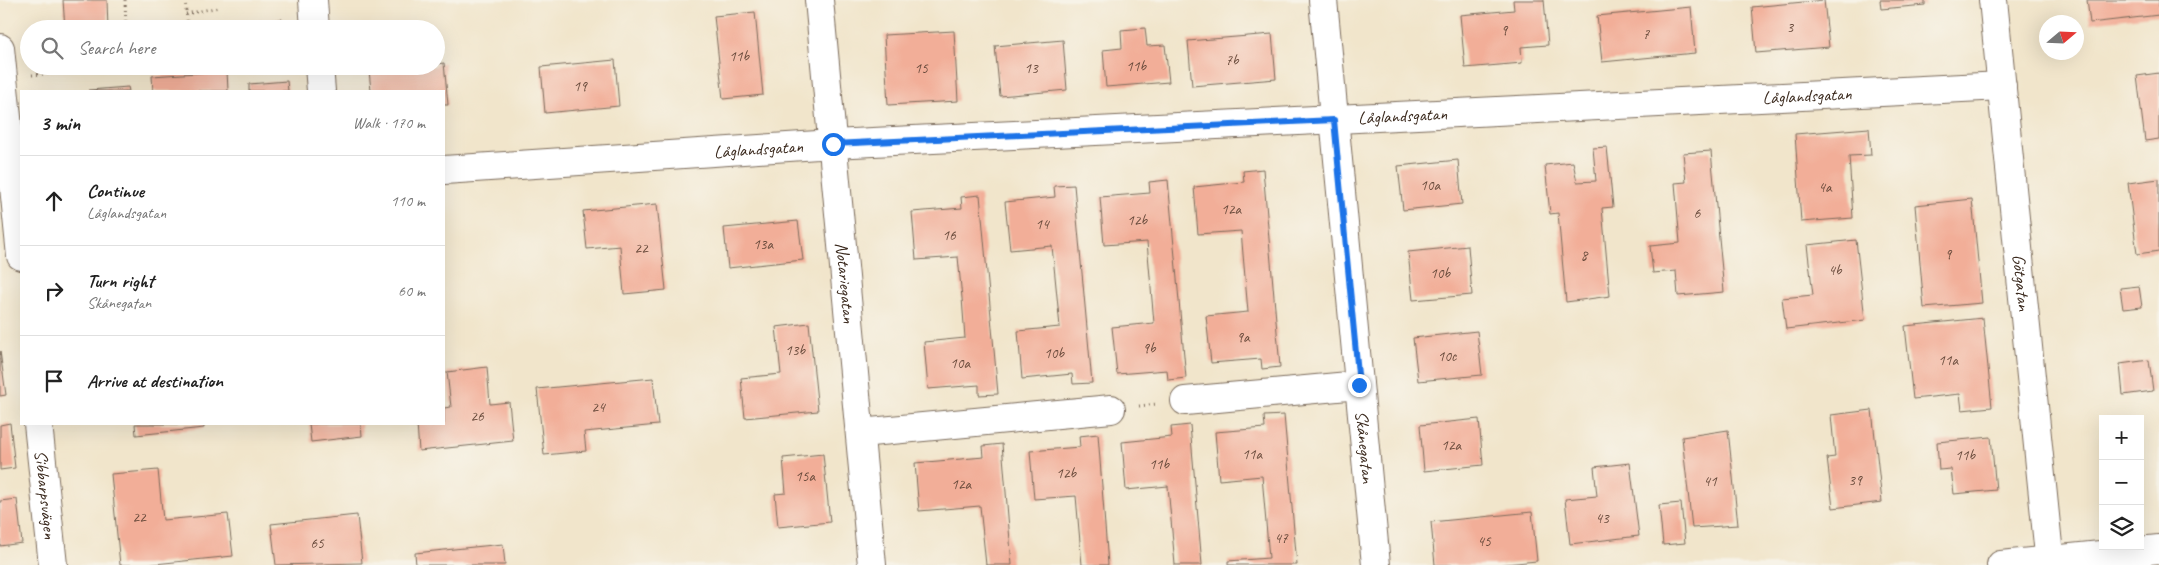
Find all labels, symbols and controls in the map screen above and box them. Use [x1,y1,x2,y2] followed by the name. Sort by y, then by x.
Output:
[2039,15,2084,60] north arrow
[1787,18,1795,37] house number: 3
[20,20,445,75] search box
[1501,21,1509,40] house number: 9
[1643,25,1651,44] house number: 7
[38,34,66,62] icon: search
[78,36,155,60] text: Search here
[729,47,750,66] house number: 11b
[1225,51,1240,70] house number: 7b
[1126,57,1147,76] house number: 11b
[914,59,929,78] house number: 15
[1024,59,1039,78] house number: 13
[573,77,588,96] house number: 19
[1762,82,1853,109] street label: Låglandsgatan
[1357,103,1448,129] street label: Låglandsgatan
[40,110,80,136] text: 3 min
[353,113,425,133] text: Walk · 170 m
[822,133,845,156] route start
[713,135,804,163] street label: Låglandsgatan
[1420,176,1441,195] house number: 10a
[1818,178,1833,197] house number: 4a
[87,179,144,203] text: Continue
[40,187,68,215] icon: ahead
[391,191,425,211] text: 110 m
[1221,200,1242,219] house number: 12a
[87,203,166,223] text: Låglandsgatan
[1694,204,1702,223] house number: 6
[1127,211,1148,230] house number: 12b
[1035,215,1050,234] house number: 14
[942,226,957,245] house number: 16
[753,235,774,254] house number: 13a
[634,239,649,258] house number: 22
[831,241,860,325] street label: Notariegatan
[1945,245,1953,264] house number: 9
[1581,246,1589,265] house number: 8
[2008,253,2035,313] street label: Götgatan
[1828,261,1843,280] house number: 4b
[1430,264,1451,283] house number: 10b
[87,269,154,293] text: Turn right
[40,277,68,305] icon: right
[398,281,425,301] text: 60 m
[87,293,151,313] text: Skånegatan
[1236,328,1251,347] house number: 9a
[1142,339,1157,358] house number: 9b
[785,341,806,360] house number: 13b
[1044,344,1065,363] house number: 10b
[1438,347,1457,366] house number: 10c
[1938,351,1959,370] house number: 11a
[950,354,971,373] house number: 10a
[40,367,68,395] icon: arrive
[87,369,223,393] text: Arrive at destination
[1348,374,1371,397] route end
[591,398,606,417] house number: 24
[470,407,485,426] house number: 26
[1351,410,1379,485] street label: Skånegatan
[2099,415,2144,550] map controls
[2099,415,2144,460] button: +
[1441,436,1462,455] house number: 12a
[1242,445,1263,464] house number: 11a
[1955,446,1976,465] house number: 11b
[30,449,61,541] street label: Sibbarpsvägen
[1149,455,1170,474] house number: 11b
[2099,460,2144,505] button: −
[1056,464,1077,483] house number: 12b
[795,467,816,486] house number: 15a
[1848,471,1863,490] house number: 39
[1703,472,1718,491] house number: 41
[951,475,972,494] house number: 12a
[2099,505,2144,550] button: layers
[132,508,147,527] house number: 22
[1595,509,1610,528] house number: 43
[1274,529,1289,548] house number: 47
[1477,532,1492,551] house number: 45
[310,534,325,553] house number: 65

